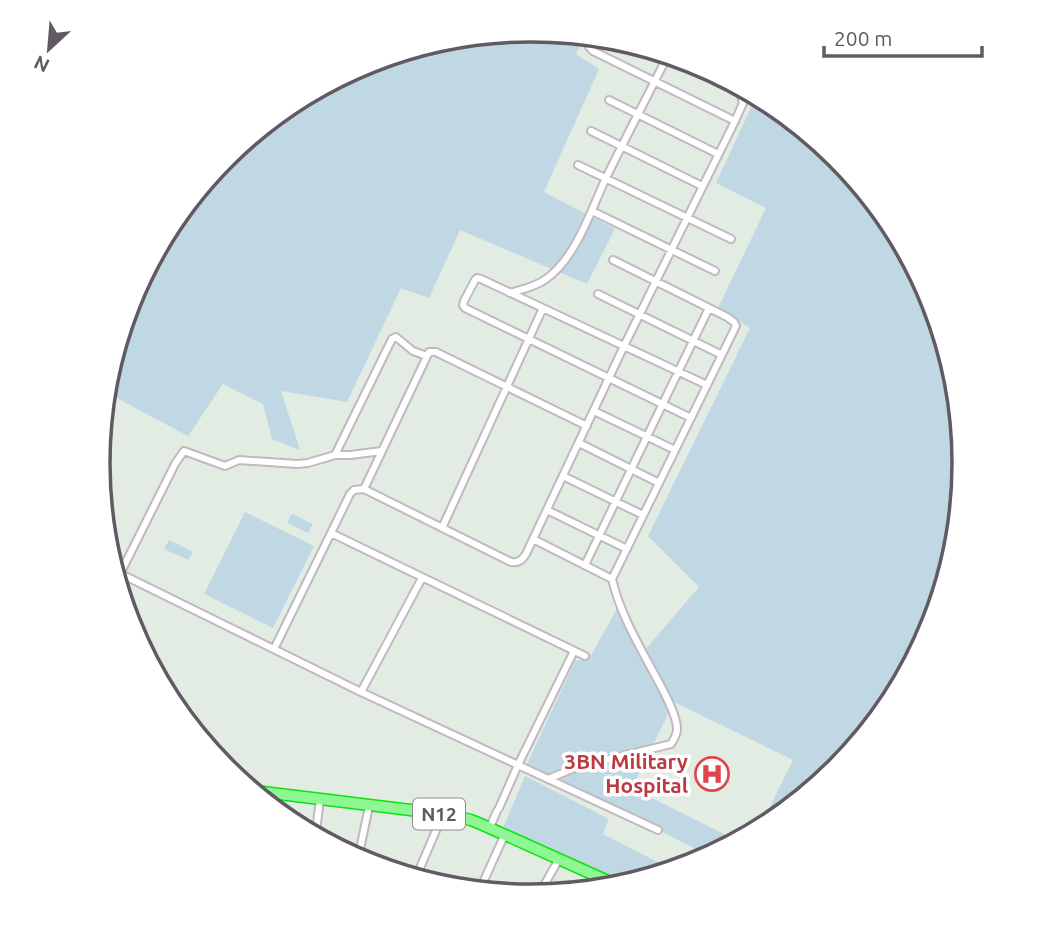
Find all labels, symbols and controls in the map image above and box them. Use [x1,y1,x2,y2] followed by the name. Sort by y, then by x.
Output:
[14,14,84,84] north arrow
[824,14,982,58] scale bar
[834,26,892,50] text: 200 m
[30,51,53,77] text: N
[564,749,688,797] place label: 3BN Military Hospital
[693,755,731,793] hospital icon: 3BN Military Hospital
[413,799,465,830] road number: N12

